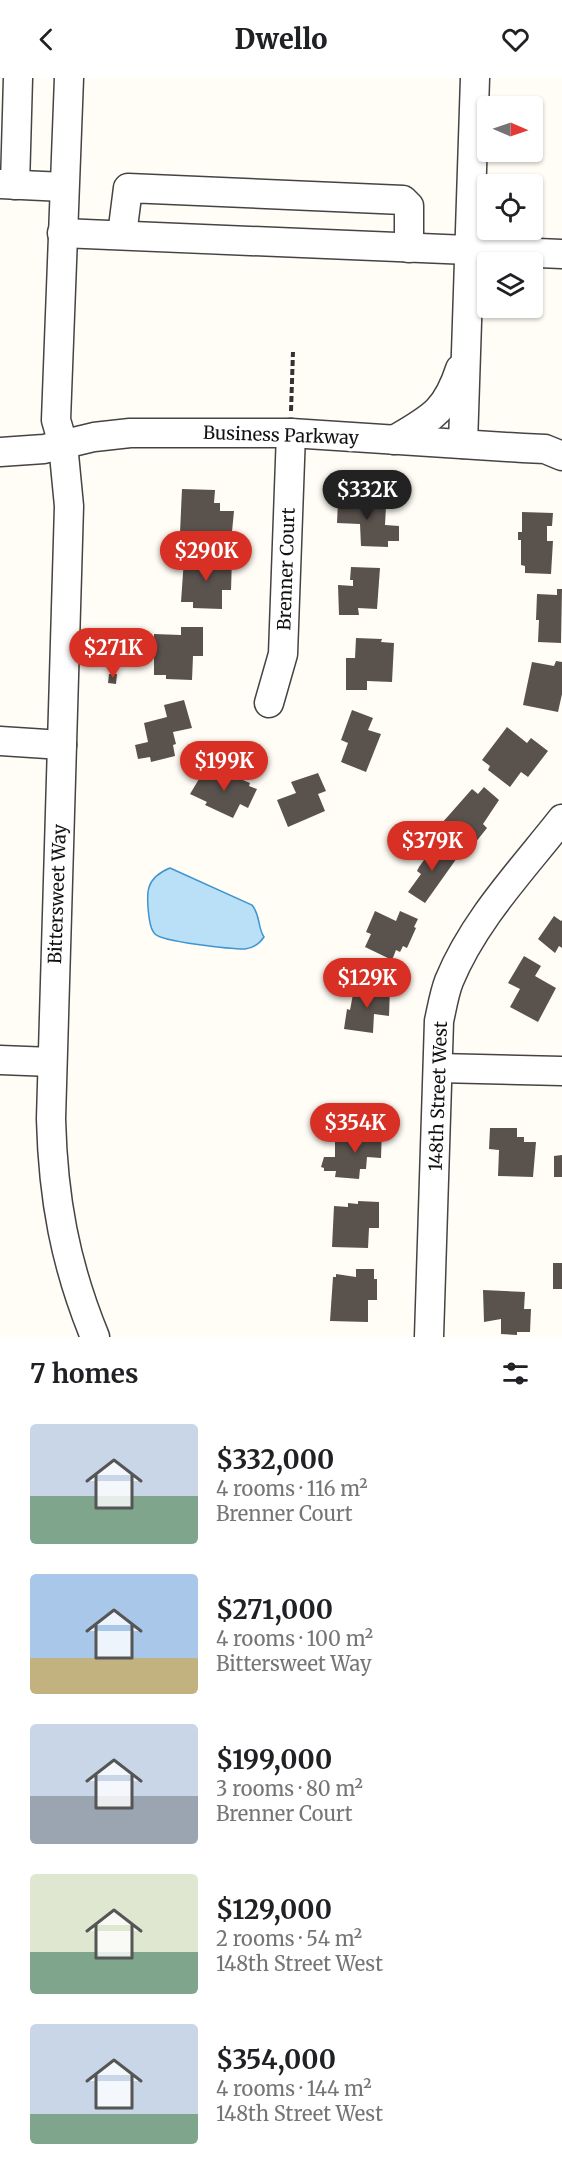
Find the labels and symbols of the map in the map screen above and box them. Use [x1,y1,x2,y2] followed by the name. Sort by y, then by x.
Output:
[477,96,543,162] north arrow
[203,421,360,449] street label: Business Parkway
[325,470,409,521] pin: $332K
[272,507,300,631] street label: Brenner Court
[164,531,248,582] pin: $290K
[71,628,155,679] pin: $271K
[182,741,266,792] pin: $199K
[390,821,474,872] pin: $379K
[43,823,71,964] street label: Bittersweet Way
[325,958,409,1009] pin: $129K
[424,1021,452,1171] street label: 148th Street West
[313,1103,397,1154] pin: $354K

